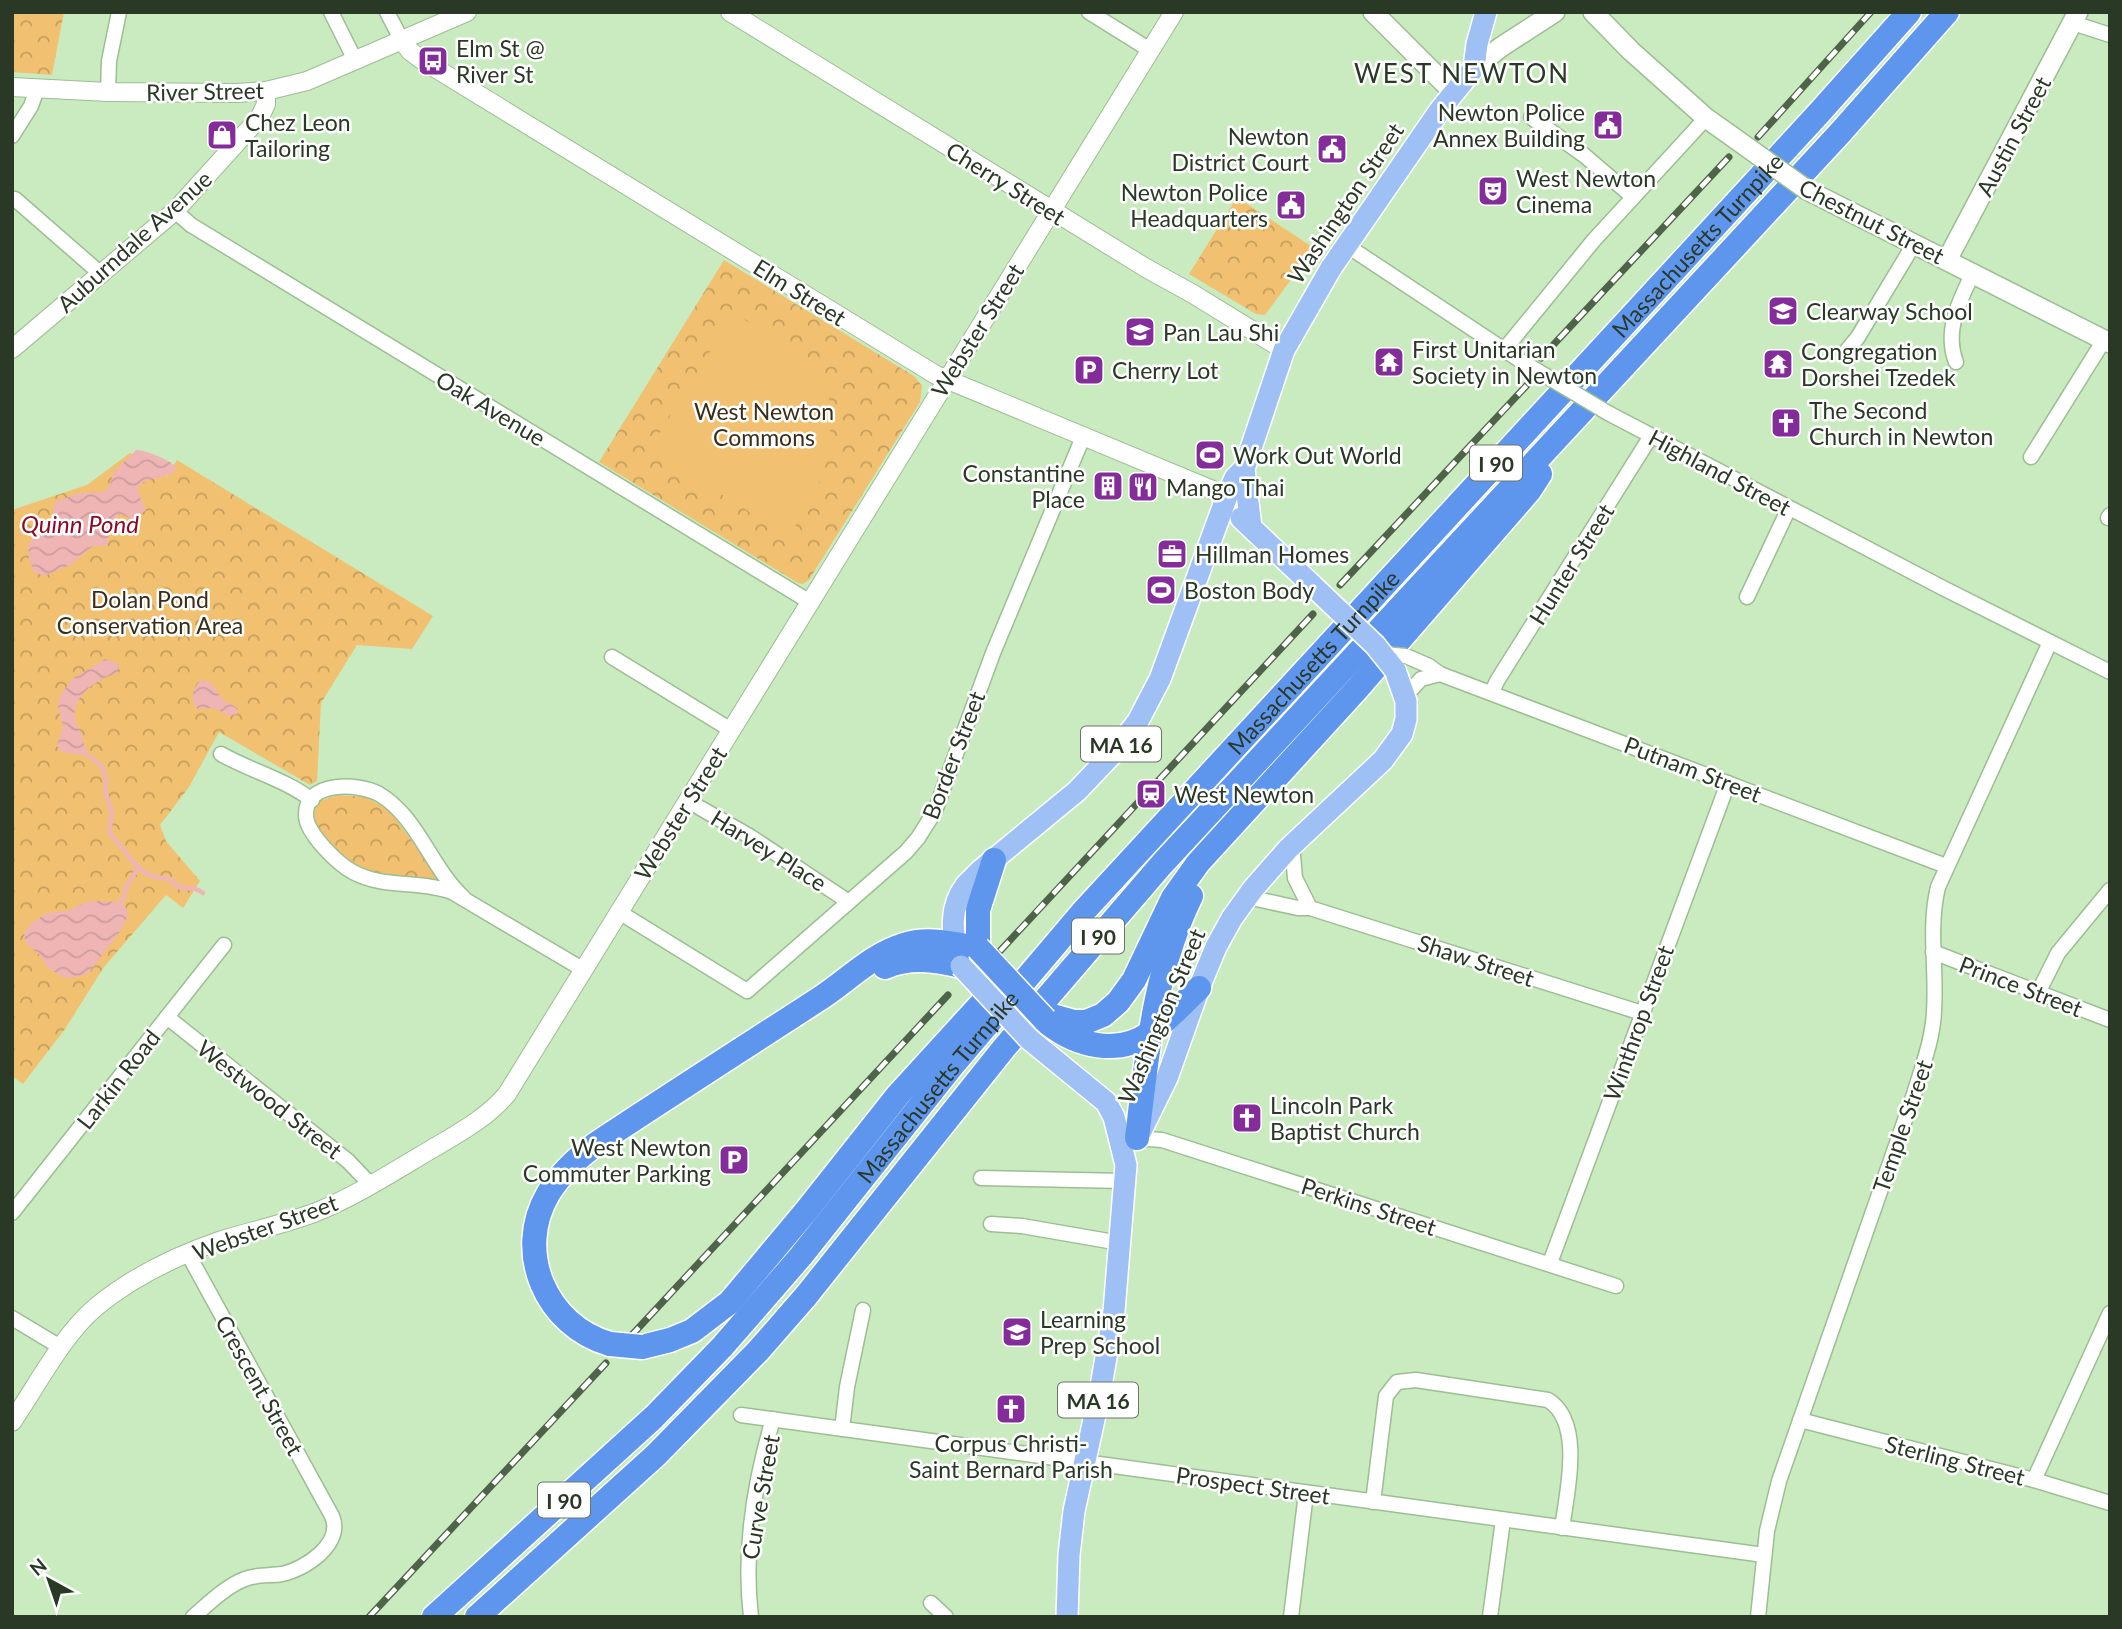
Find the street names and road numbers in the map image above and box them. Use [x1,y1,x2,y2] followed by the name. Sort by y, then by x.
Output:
[1970,71,2057,201] street label: Austin Street
[146,76,265,106] street label: River Street
[1281,117,1409,289] street label: Washington Street
[941,135,1071,231] street label: Cherry Street
[1606,147,1789,343] street label: Massachusetts Turnpike
[51,164,217,318] street label: Auburndale Avenue
[1795,172,1950,270] street label: Chestnut Street
[748,253,852,332] street label: Elm Street
[925,257,1030,402] street label: Webster Street
[431,364,551,452] street label: Oak Avenue
[1644,423,1796,522] street label: Highland Street
[1470,446,1522,480] road number: I 90
[1523,498,1620,630] street label: Hunter Street
[1221,564,1405,760] street label: Massachusetts Turnpike
[916,686,991,823] street label: Border Street
[1081,726,1161,762] road number: MA 16
[1621,730,1766,808] street label: Putnam Street
[628,740,733,885] street label: Webster Street
[706,803,832,897] street label: Harvey Place
[1072,918,1124,954] road number: I 90
[1111,924,1211,1108] street label: Washington Street
[1414,928,1538,992] street label: Shaw Street
[1597,941,1679,1105] street label: Winthrop Street
[1955,950,2087,1023] street label: Prince Street
[851,985,1024,1188] street label: Massachusetts Turnpike
[70,1024,166,1134] street label: Larkin Road
[192,1034,349,1165] street label: Westwood Street
[1866,1055,1938,1196] street label: Temple Street
[1298,1171,1441,1241] street label: Perkins Street
[189,1188,342,1266] street label: Webster Street
[210,1310,310,1460] street label: Crescent Street
[1058,1382,1138,1418] road number: MA 16
[1882,1429,2028,1491] street label: Sterling Street
[735,1432,785,1562] street label: Curve Street
[1174,1460,1333,1510] street label: Prospect Street
[538,1482,590,1518] road number: I 90

